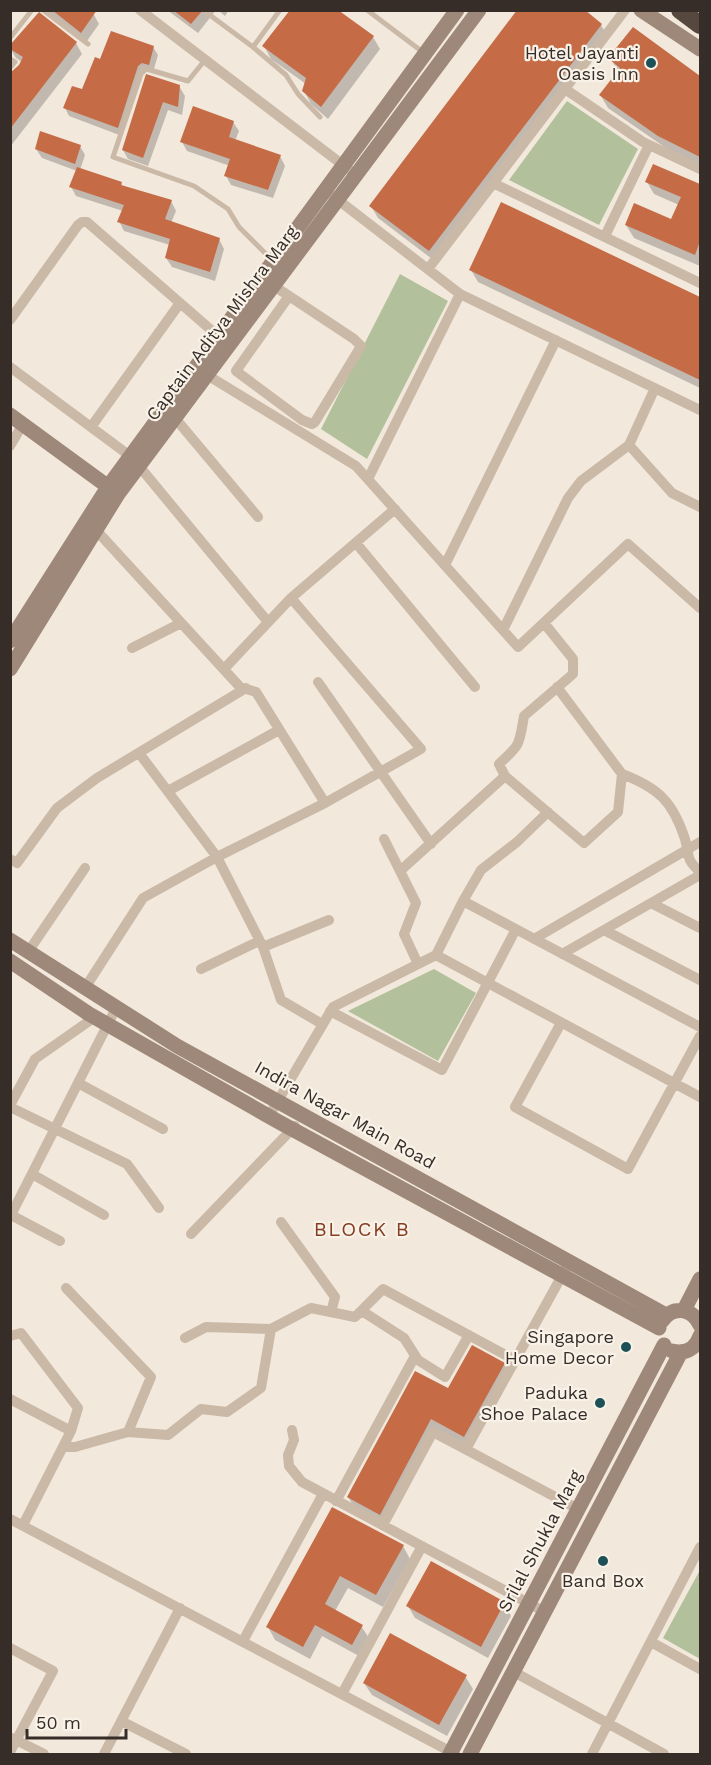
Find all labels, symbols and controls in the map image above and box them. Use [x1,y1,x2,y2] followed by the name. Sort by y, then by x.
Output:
[525,42,639,84] place label: Hotel Jayanti Oasis Inn
[644,56,658,70] marker: Hotel Jayanti Oasis Inn
[141,221,302,424] street label: Captain Aditya Mishra Marg
[251,1056,439,1173] street label: Indira Nagar Main Road
[314,1217,410,1241] district label: BLOCK B
[505,1326,614,1368] place label: Singapore Home Decor
[619,1340,633,1354] marker: Singapore Home Decor
[481,1382,588,1424] place label: Paduka Shoe Palace
[593,1396,607,1410] marker: Paduka Shoe Palace
[493,1466,586,1615] street label: Srilal Shukla Marg
[596,1554,610,1568] marker: Band Box
[562,1570,644,1591] place label: Band Box
[27,1702,126,1740] scale bar
[36,1712,81,1733] text: 50 m

